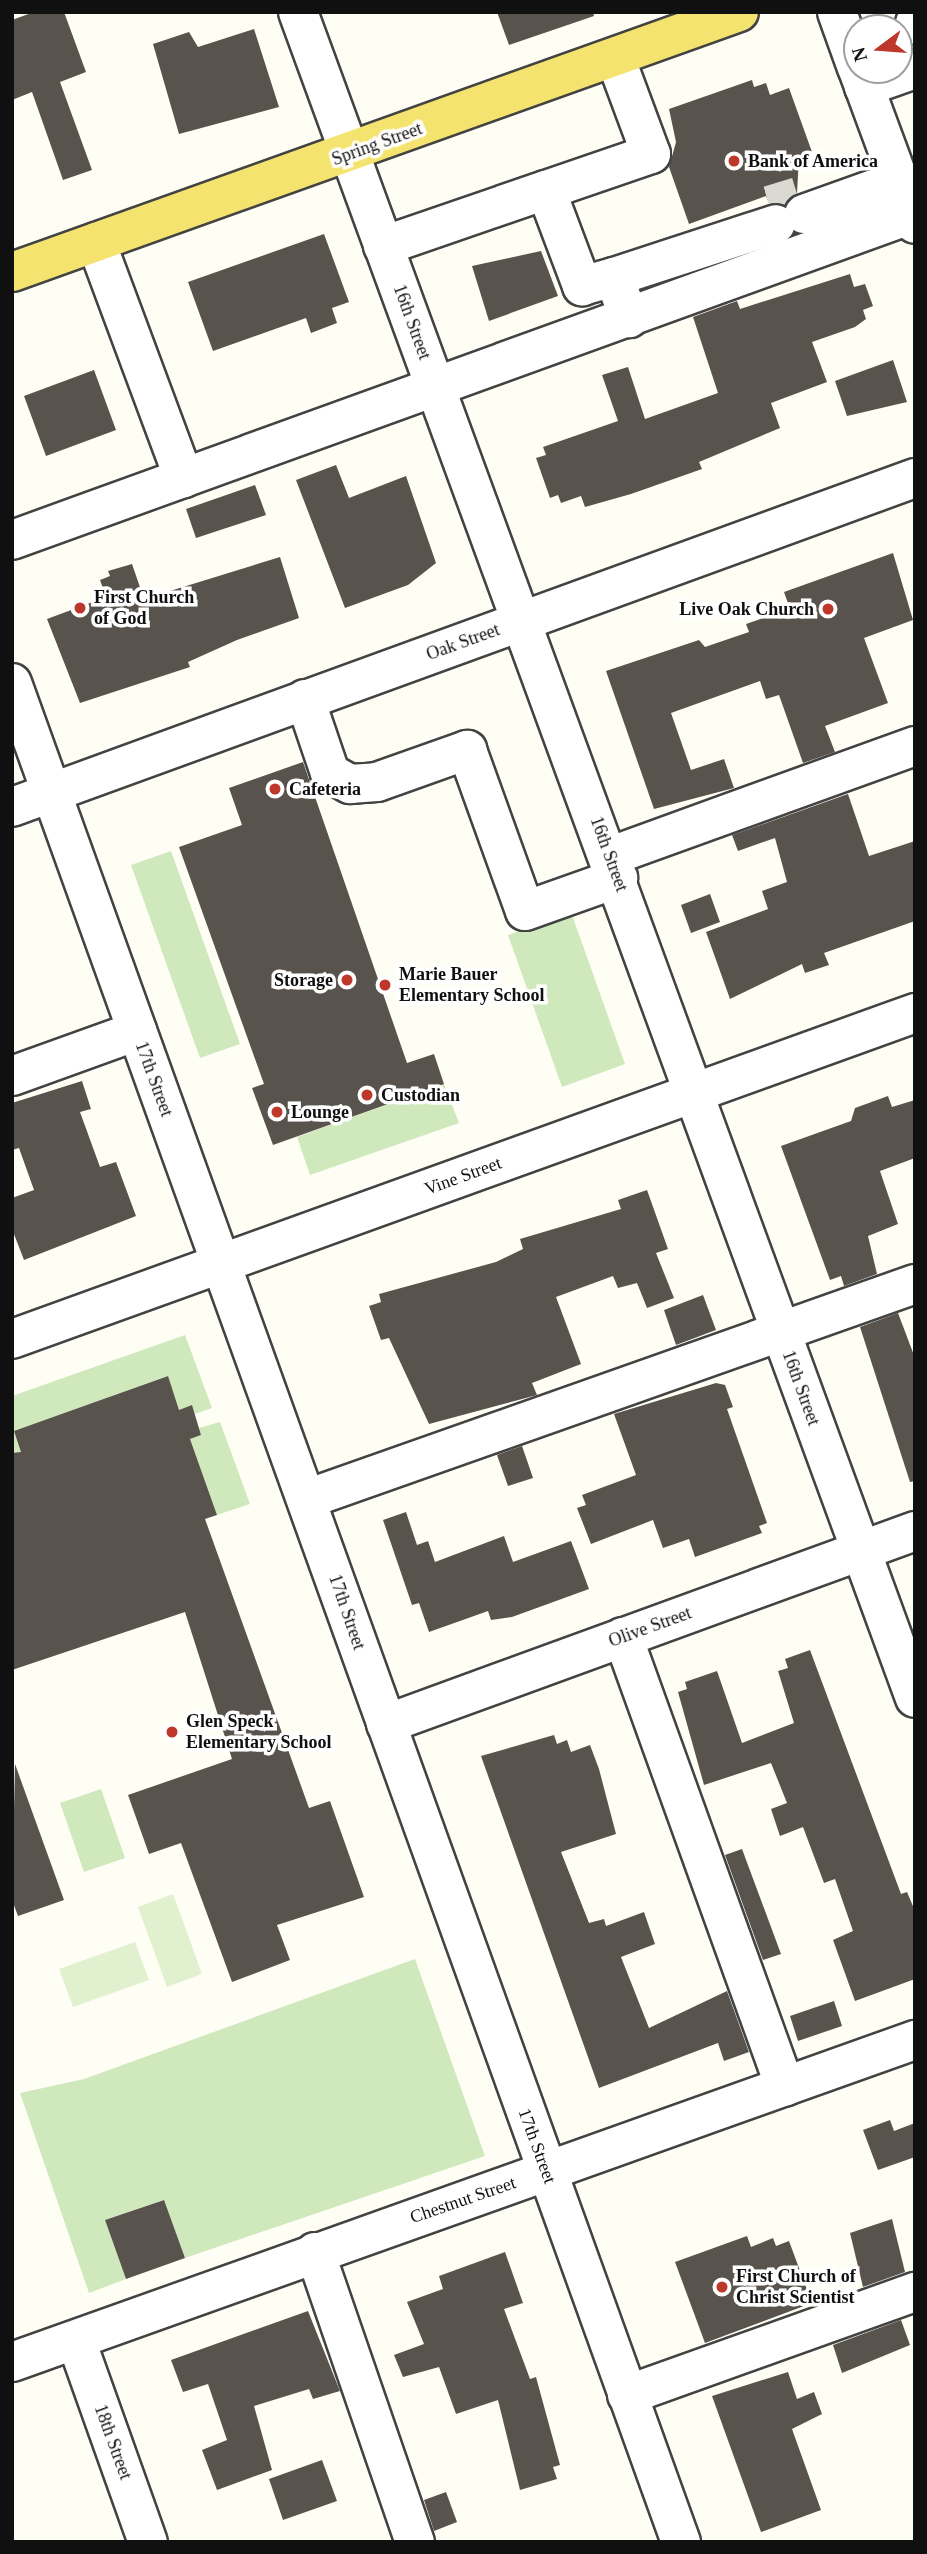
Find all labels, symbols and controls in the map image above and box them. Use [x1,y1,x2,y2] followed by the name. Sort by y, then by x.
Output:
[843,14,913,84] north arrow
[847,45,871,64] text: N
[329,118,425,170] street label: Spring Street
[748,150,879,172] place label: Bank of America
[726,153,742,169] marker: Bank of America
[388,281,436,363] street label: 16th Street
[94,587,194,630] place label: First Church of God
[679,598,814,620] place label: Live Oak Church
[72,600,88,616] marker: First Church of God
[820,601,836,617] marker: Live Oak Church
[423,619,503,665] street label: Oak Street
[289,778,361,800] place label: Cafeteria
[267,781,283,797] marker: Cafeteria
[585,813,633,895] street label: 16th Street
[399,964,544,1006] place label: Marie Bauer Elementary School
[274,969,333,991] place label: Storage
[339,972,355,988] marker: Storage
[377,977,393,993] marker: Marie Bauer Elementary School
[130,1038,178,1120] street label: 17th Street
[381,1084,460,1106] place label: Custodian
[359,1087,375,1103] marker: Custodian
[291,1101,349,1123] place label: Lounge
[269,1104,285,1120] marker: Lounge
[422,1152,504,1200] street label: Vine Street
[777,1347,825,1429] street label: 16th Street
[324,1571,370,1653] street label: 17th Street
[606,1602,694,1652] street label: Olive Street
[186,1711,331,1754] place label: Glen Speck Elementary School
[164,1724,180,1740] marker: Glen Speck Elementary School
[513,2105,561,2187] street label: 17th Street
[407,2172,519,2228] street label: Chestnut Street
[736,2266,856,2308] place label: First Church of Christ Scientist
[714,2279,730,2295] marker: First Church of Christ Scientist
[89,2401,137,2483] street label: 18th Street

